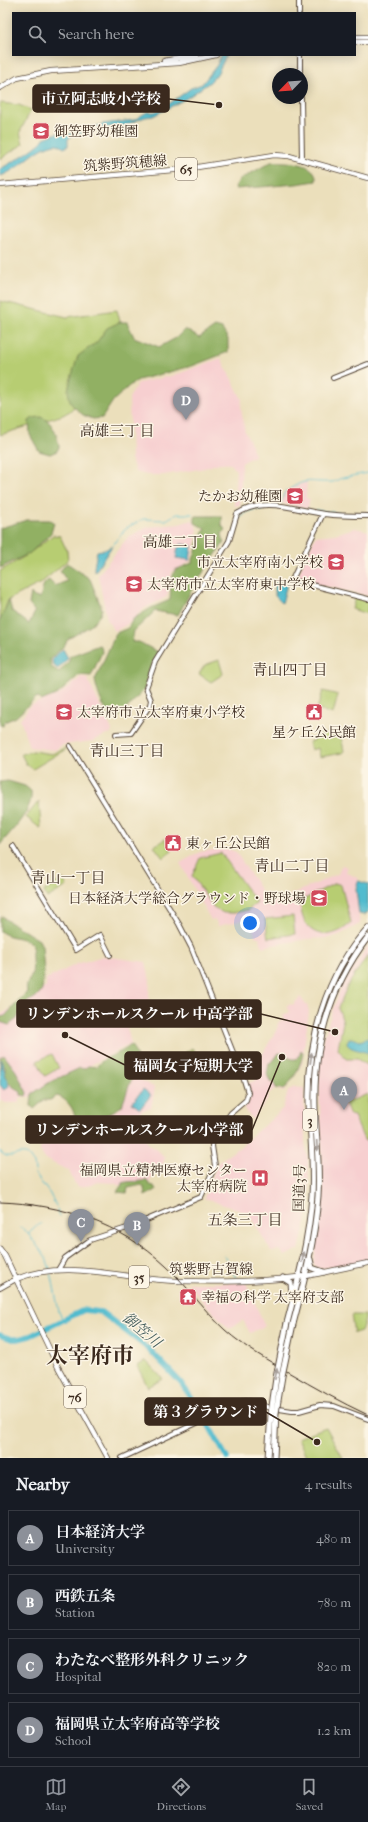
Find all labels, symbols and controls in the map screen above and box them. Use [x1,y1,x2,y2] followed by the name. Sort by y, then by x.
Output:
[12,12,356,56] search box
[26,23,48,45] icon: search
[58,25,134,43] text: Search here
[272,68,308,104] north arrow
[33,85,169,112] callout: 市立阿志岐小学校
[41,90,161,108] text: 市立阿志岐小学校
[31,121,51,141] school or university icon: 御笠野幼稚園
[54,123,138,140] place label: 御笠野幼稚園
[83,152,168,175] street label: 筑紫野筑穂線
[175,158,197,180] road number: 65
[173,387,199,420] pin: D
[79,422,155,440] district label: 高雄三丁目
[285,486,305,506] school or university icon: たかお幼稚園
[198,488,282,505] place label: たかお幼稚園
[142,533,218,551] district label: 高雄二丁目
[326,552,346,572] school or university icon: 市立太宰府南小学校
[197,554,323,571] place label: 市立太宰府南小学校
[124,574,144,594] school or university icon: 太宰府市立太宰府東中学校
[147,576,315,593] place label: 太宰府市立太宰府東中学校
[252,661,328,679] district label: 青山四丁目
[54,702,74,722] school or university icon: 太宰府市立太宰府東小学校
[304,702,324,722] public building icon: 星ケ丘公民館
[77,704,245,721] place label: 太宰府市立太宰府東小学校
[272,724,356,741] place label: 星ケ丘公民館
[89,742,165,760] district label: 青山三丁目
[163,833,183,853] public building icon: 東ヶ丘公民館
[186,835,270,852] place label: 東ヶ丘公民館
[254,857,330,875] district label: 青山二丁目
[30,869,106,887] district label: 青山一丁目
[309,888,329,908] school or university icon: 日本経済大学総合グラウンド・野球場
[68,890,306,907] place label: 日本経済大学総合グラウンド・野球場
[240,913,260,933] your location
[17,1000,261,1027] callout: リンデンホールスクール 中高学部
[26,1005,253,1023] text: リンデンホールスクール 中高学部
[125,1052,261,1079] callout: 福岡女子短期大学
[308,1052,314,1064] one-way arrow
[133,1057,253,1075] text: 福岡女子短期大学
[331,1077,357,1110] pin: A
[303,1109,317,1131] road number: 3
[26,1116,252,1143] callout: リンデンホールスクール小学部
[35,1121,244,1139] text: リンデンホールスクール小学部
[313,1140,320,1152] one-way arrow
[80,1162,247,1195] place label: 福岡県立精神医療センター 太宰府病院
[291,1164,308,1212] street label: 国道3号
[250,1168,270,1188] hospital icon: 福岡県立精神医療センター 太宰府病院
[68,1209,94,1242] pin: C
[207,1211,283,1229] district label: 五条三丁目
[124,1212,150,1245] pin: B
[301,1251,307,1264] one-way arrow
[169,1261,253,1278] street label: 筑紫野古賀線
[129,1266,149,1288] road number: 35
[178,1287,198,1307] temple icon: 幸福の科学 太宰府支部
[201,1289,344,1306] place label: 幸福の科学 太宰府支部
[119,1309,167,1353] water label: 御笠川
[46,1343,134,1369] district label: 太宰府市
[274,1368,280,1380] one-way arrow
[64,1386,86,1408] road number: 76
[145,1398,266,1425] callout: 第３グラウンド
[153,1403,259,1421] text: 第３グラウンド
[16,1474,70,1494] text: Nearby
[305,1477,352,1492] text: 4 results
[55,1523,145,1541] text: 日本経済大学
[26,1531,34,1546] text: A
[316,1531,351,1546] text: 480 m
[55,1541,115,1556] text: University
[55,1587,115,1605] text: 西鉄五条
[26,1595,34,1610] text: B
[317,1595,351,1610] text: 780 m
[55,1605,95,1620] text: Station
[55,1651,249,1669] text: わたなべ整形外科クリニック
[26,1659,34,1674] text: C
[317,1659,351,1674] text: 820 m
[55,1669,102,1684] text: Hospital
[55,1715,220,1733] text: 福岡県立太宰府高等学校
[25,1723,35,1738] text: D
[317,1723,351,1738] text: 1.2 km
[55,1733,91,1748] text: School
[45,1776,67,1813] tab: Map
[157,1776,206,1813] tab: Directions
[296,1776,323,1813] tab: Saved

